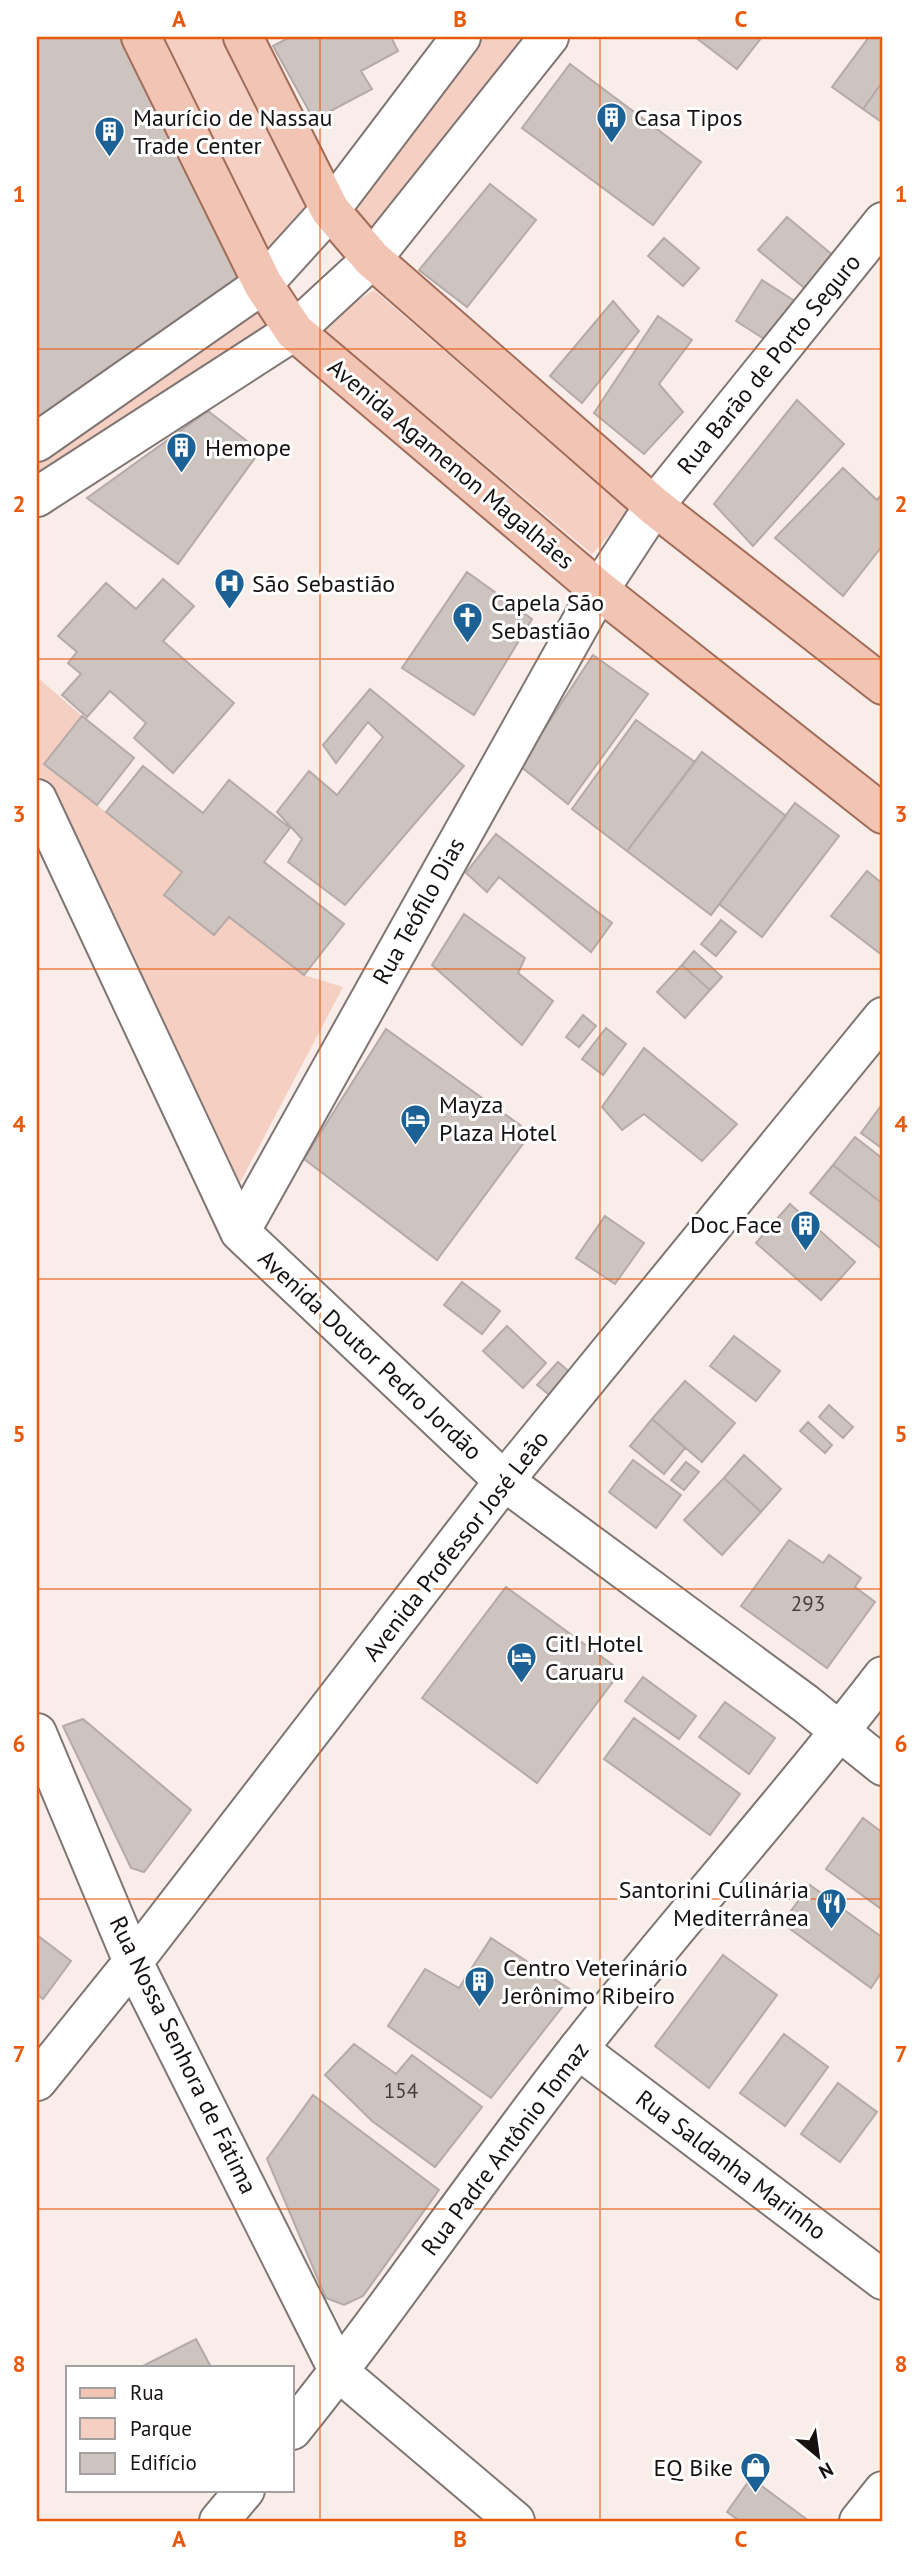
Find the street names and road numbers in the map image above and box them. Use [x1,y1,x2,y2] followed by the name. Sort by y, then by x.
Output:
[670,247,867,480] street label: Rua Barão de Porto Seguro
[322,351,581,576] street label: Avenida Agamenon Magalhães
[366,832,472,990] street label: Rua Teófilo Dias
[252,1243,489,1467] street label: Avenida Doutor Pedro Jordão
[356,1424,555,1667] street label: Avenida Professor José Leão
[103,1911,264,2199] street label: Rua Nossa Senhora de Fátima
[414,2036,595,2262] street label: Rua Padre Antônio Tomaz
[630,2083,833,2246] street label: Rua Saldanha Marinho

